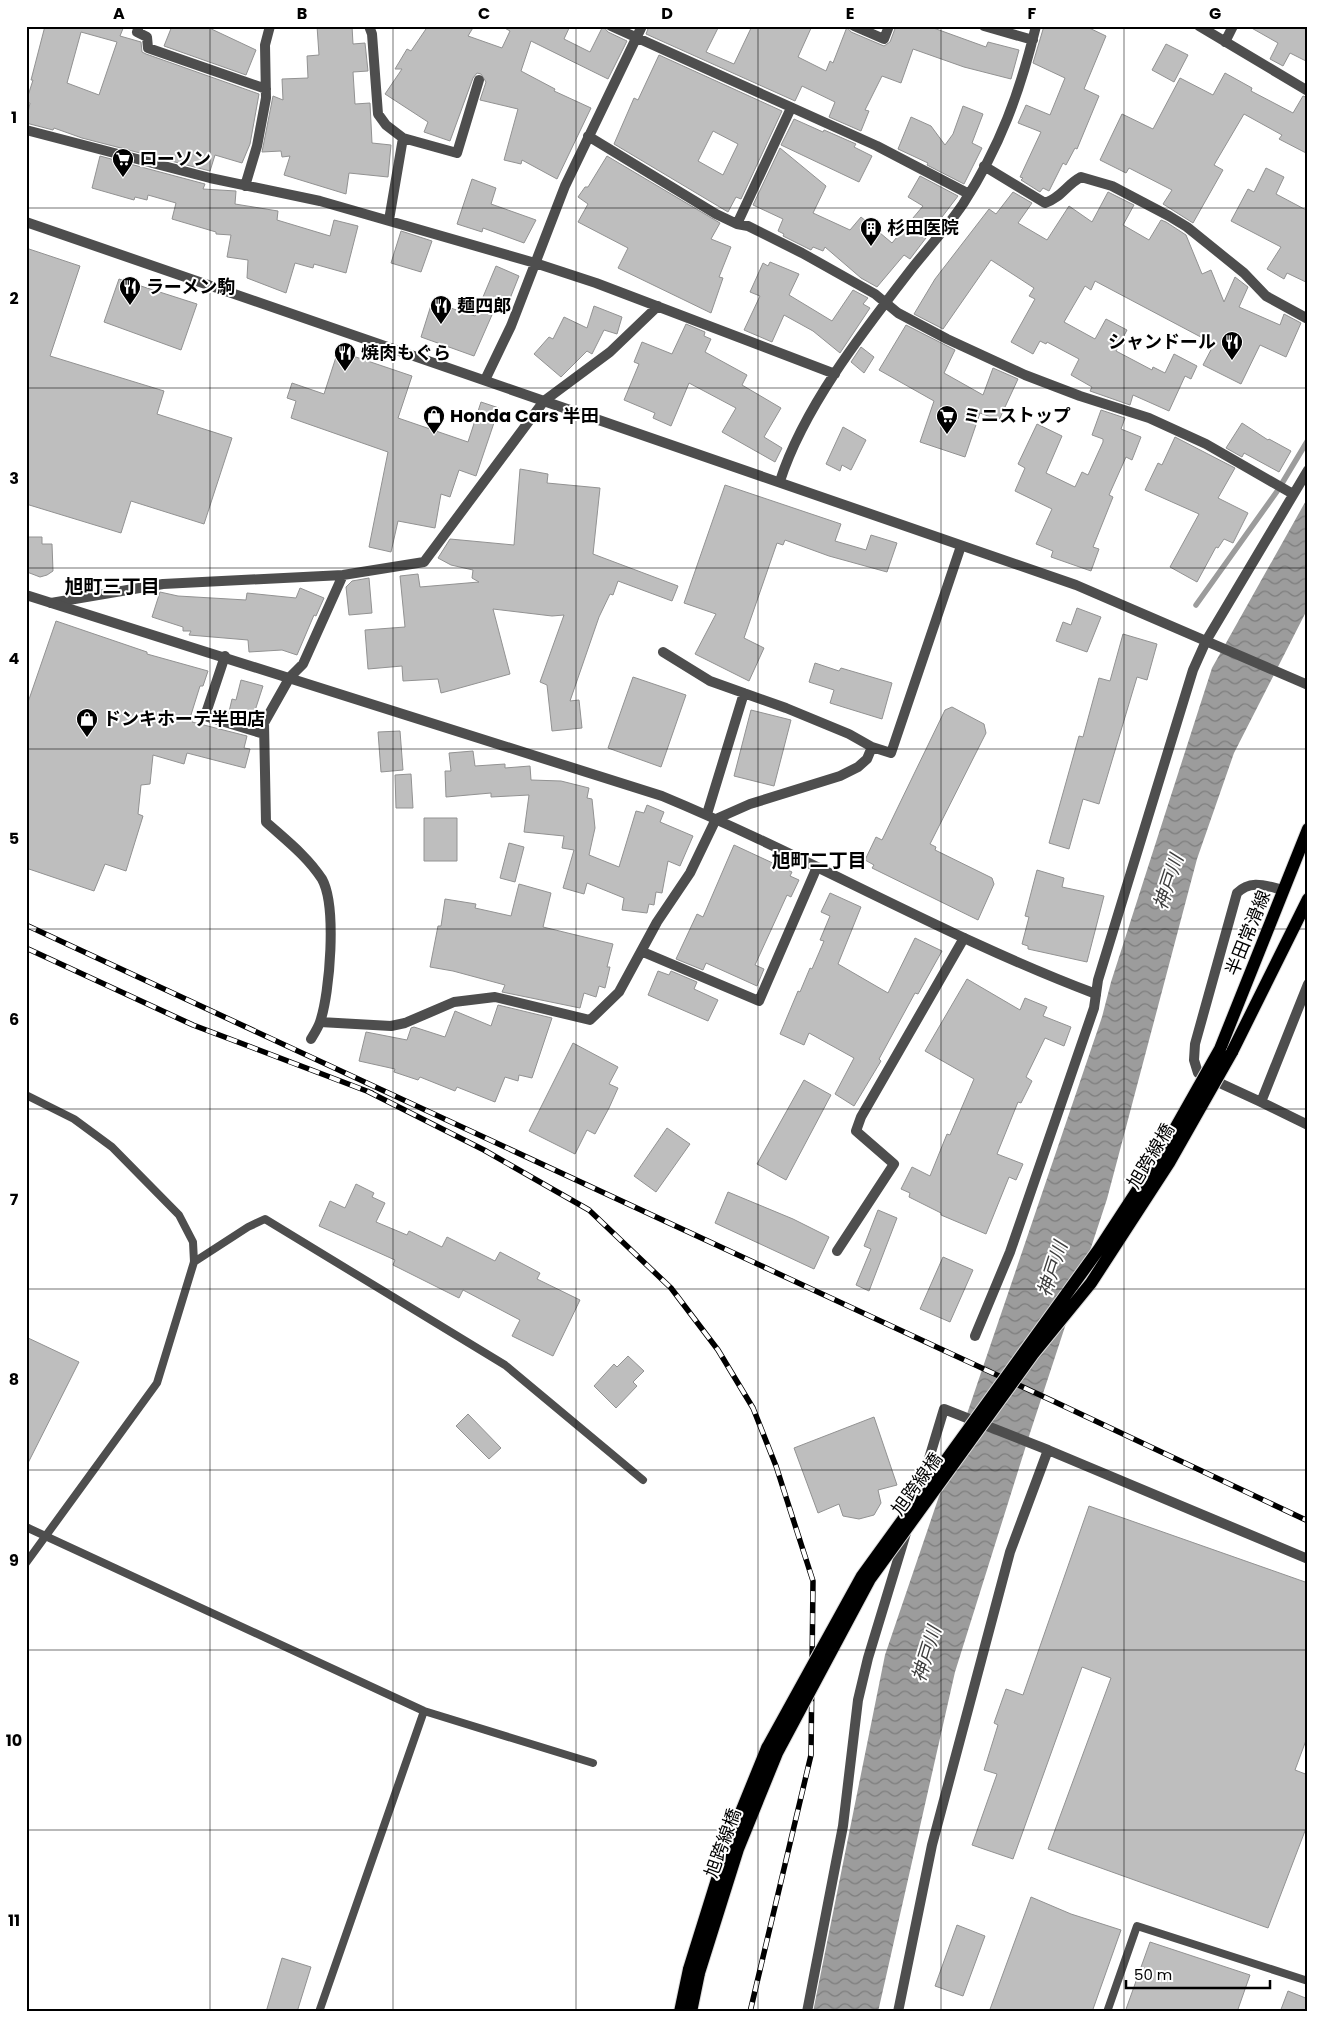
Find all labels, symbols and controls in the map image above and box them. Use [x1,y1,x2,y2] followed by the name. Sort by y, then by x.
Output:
[113,2,125,25] text: A
[297,2,307,25] text: B
[478,2,490,25] text: C
[661,2,673,25] text: D
[846,2,854,25] text: E
[1028,2,1037,25] text: F
[1209,2,1221,25] text: G
[11,106,17,129] text: 1
[139,146,211,171] place label: ローソン
[111,147,135,178] supermarket icon: ローソン
[887,215,959,240] place label: 杉田医院
[859,216,883,247] building icon: 杉田医院
[146,274,235,299] place label: ラーメン駒
[118,275,142,306] restaurant icon: ラーメン駒
[9,287,19,310] text: 2
[457,293,511,318] place label: 麺四郎
[429,294,453,325] restaurant icon: 麺四郎
[1108,329,1216,354] place label: シャンドール
[1220,330,1244,361] restaurant icon: シャンドール
[361,340,451,365] place label: 焼肉もぐら
[333,341,357,372] restaurant icon: 焼肉もぐら
[450,403,599,428] place label: Honda Cars 半田
[963,403,1071,428] place label: ミニストップ
[422,404,446,435] shop icon: Honda Cars 半田
[935,404,959,435] supermarket icon: ミニストップ
[9,467,19,490] text: 3
[64,573,160,600] district label: 旭町三丁目
[9,647,20,670] text: 4
[103,706,265,731] place label: ドンキホーテ半田店
[75,707,99,738] shop icon: ドンキホーテ半田店
[9,827,19,850] text: 5
[771,847,867,874] district label: 旭町二丁目
[1147,849,1191,913] water label: 神戸川
[1219,886,1276,979] street label: 半田常滑線
[9,1008,19,1031] text: 6
[1121,1118,1180,1193] street label: 旭跨線橋
[10,1188,19,1211] text: 7
[1031,1236,1075,1300] water label: 神戸川
[9,1368,19,1391] text: 8
[885,1447,948,1520] street label: 旭跨線橋
[9,1549,19,1572] text: 9
[905,1621,948,1685] water label: 神戸川
[6,1729,22,1752] text: 10
[698,1805,747,1881] street label: 旭跨線橋
[8,1909,20,1932] text: 11
[1126,1958,1270,1990] scale bar
[1134,1964,1172,1985] text: 50 m

